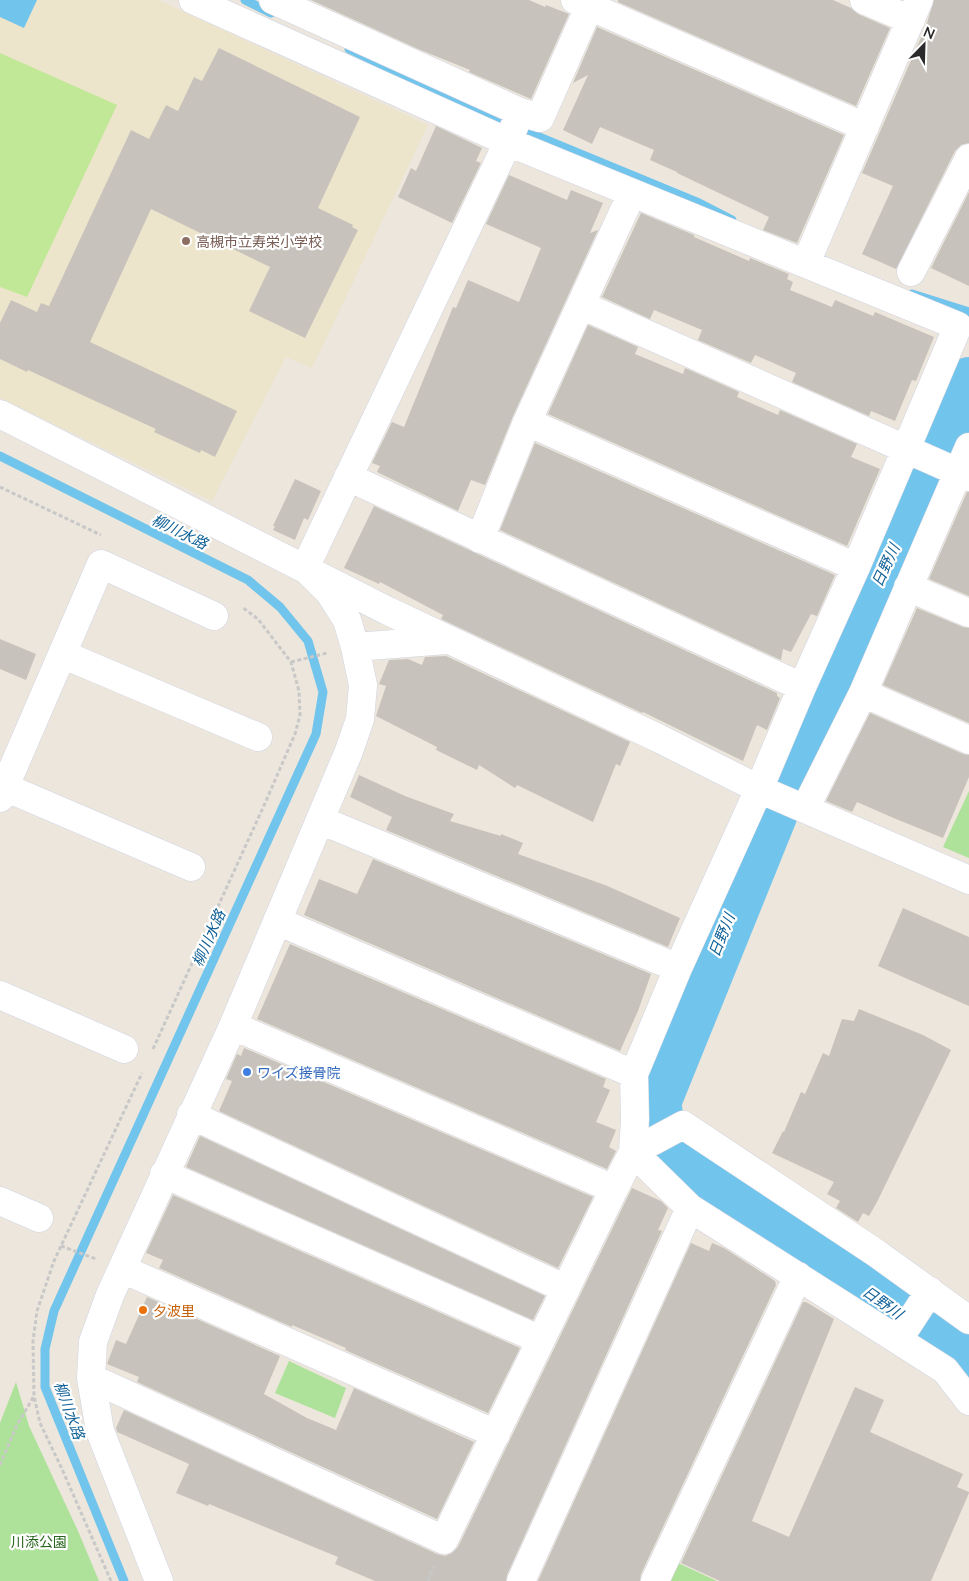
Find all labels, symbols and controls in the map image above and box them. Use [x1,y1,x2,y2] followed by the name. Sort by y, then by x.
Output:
[899,20,949,70] north arrow
[921,23,938,43] text: N
[196,233,322,250] place label: 高槻市立寿栄小学校
[180,235,192,247] marker: 高槻市立寿栄小学校
[149,510,213,553] water label: 柳川水路
[867,539,904,589] water label: 日野川
[188,905,229,969] water label: 柳川水路
[704,909,739,959] water label: 日野川
[257,1064,341,1081] place label: ワイズ接骨院
[241,1066,253,1078] marker: ワイズ接骨院
[859,1282,908,1323] water label: 日野川
[153,1302,195,1319] place label: 夕波里
[137,1304,149,1316] marker: 夕波里
[51,1379,89,1443] water label: 柳川水路
[11,1533,67,1550] park label: 川添公園

